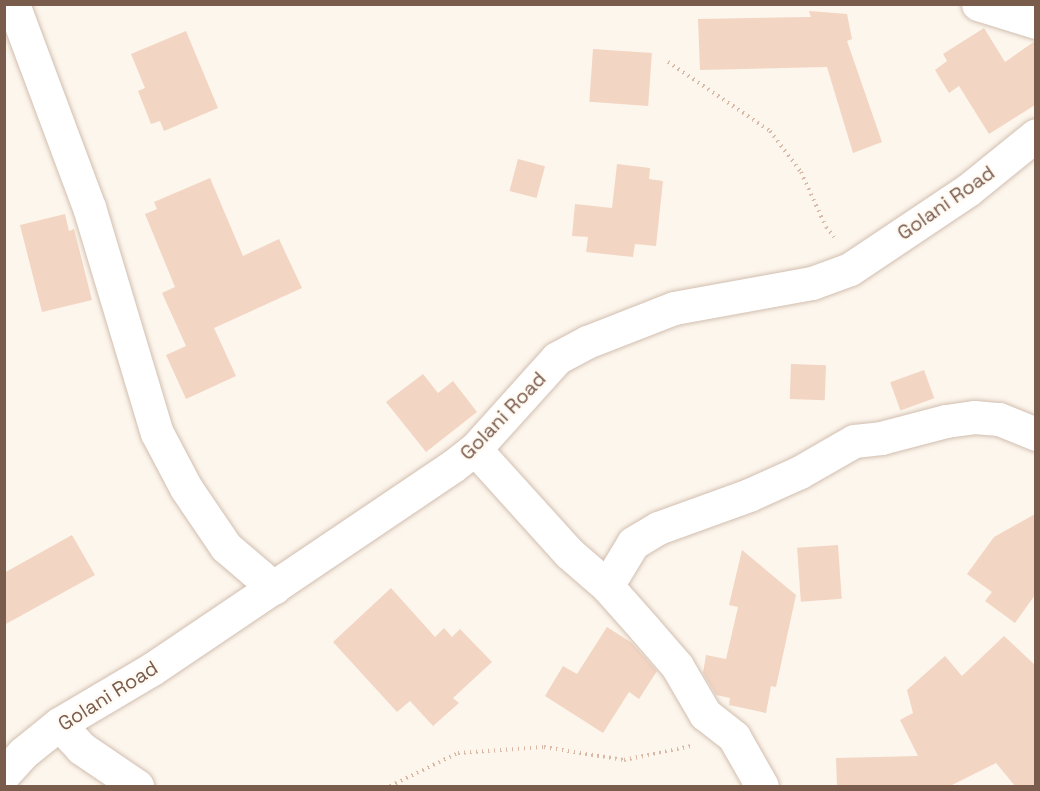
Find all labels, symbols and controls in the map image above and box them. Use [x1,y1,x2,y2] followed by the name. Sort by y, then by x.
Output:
[893,161,999,245] street label: Golani Road
[455,367,551,465] street label: Golani Road
[54,656,162,736] street label: Golani Road

